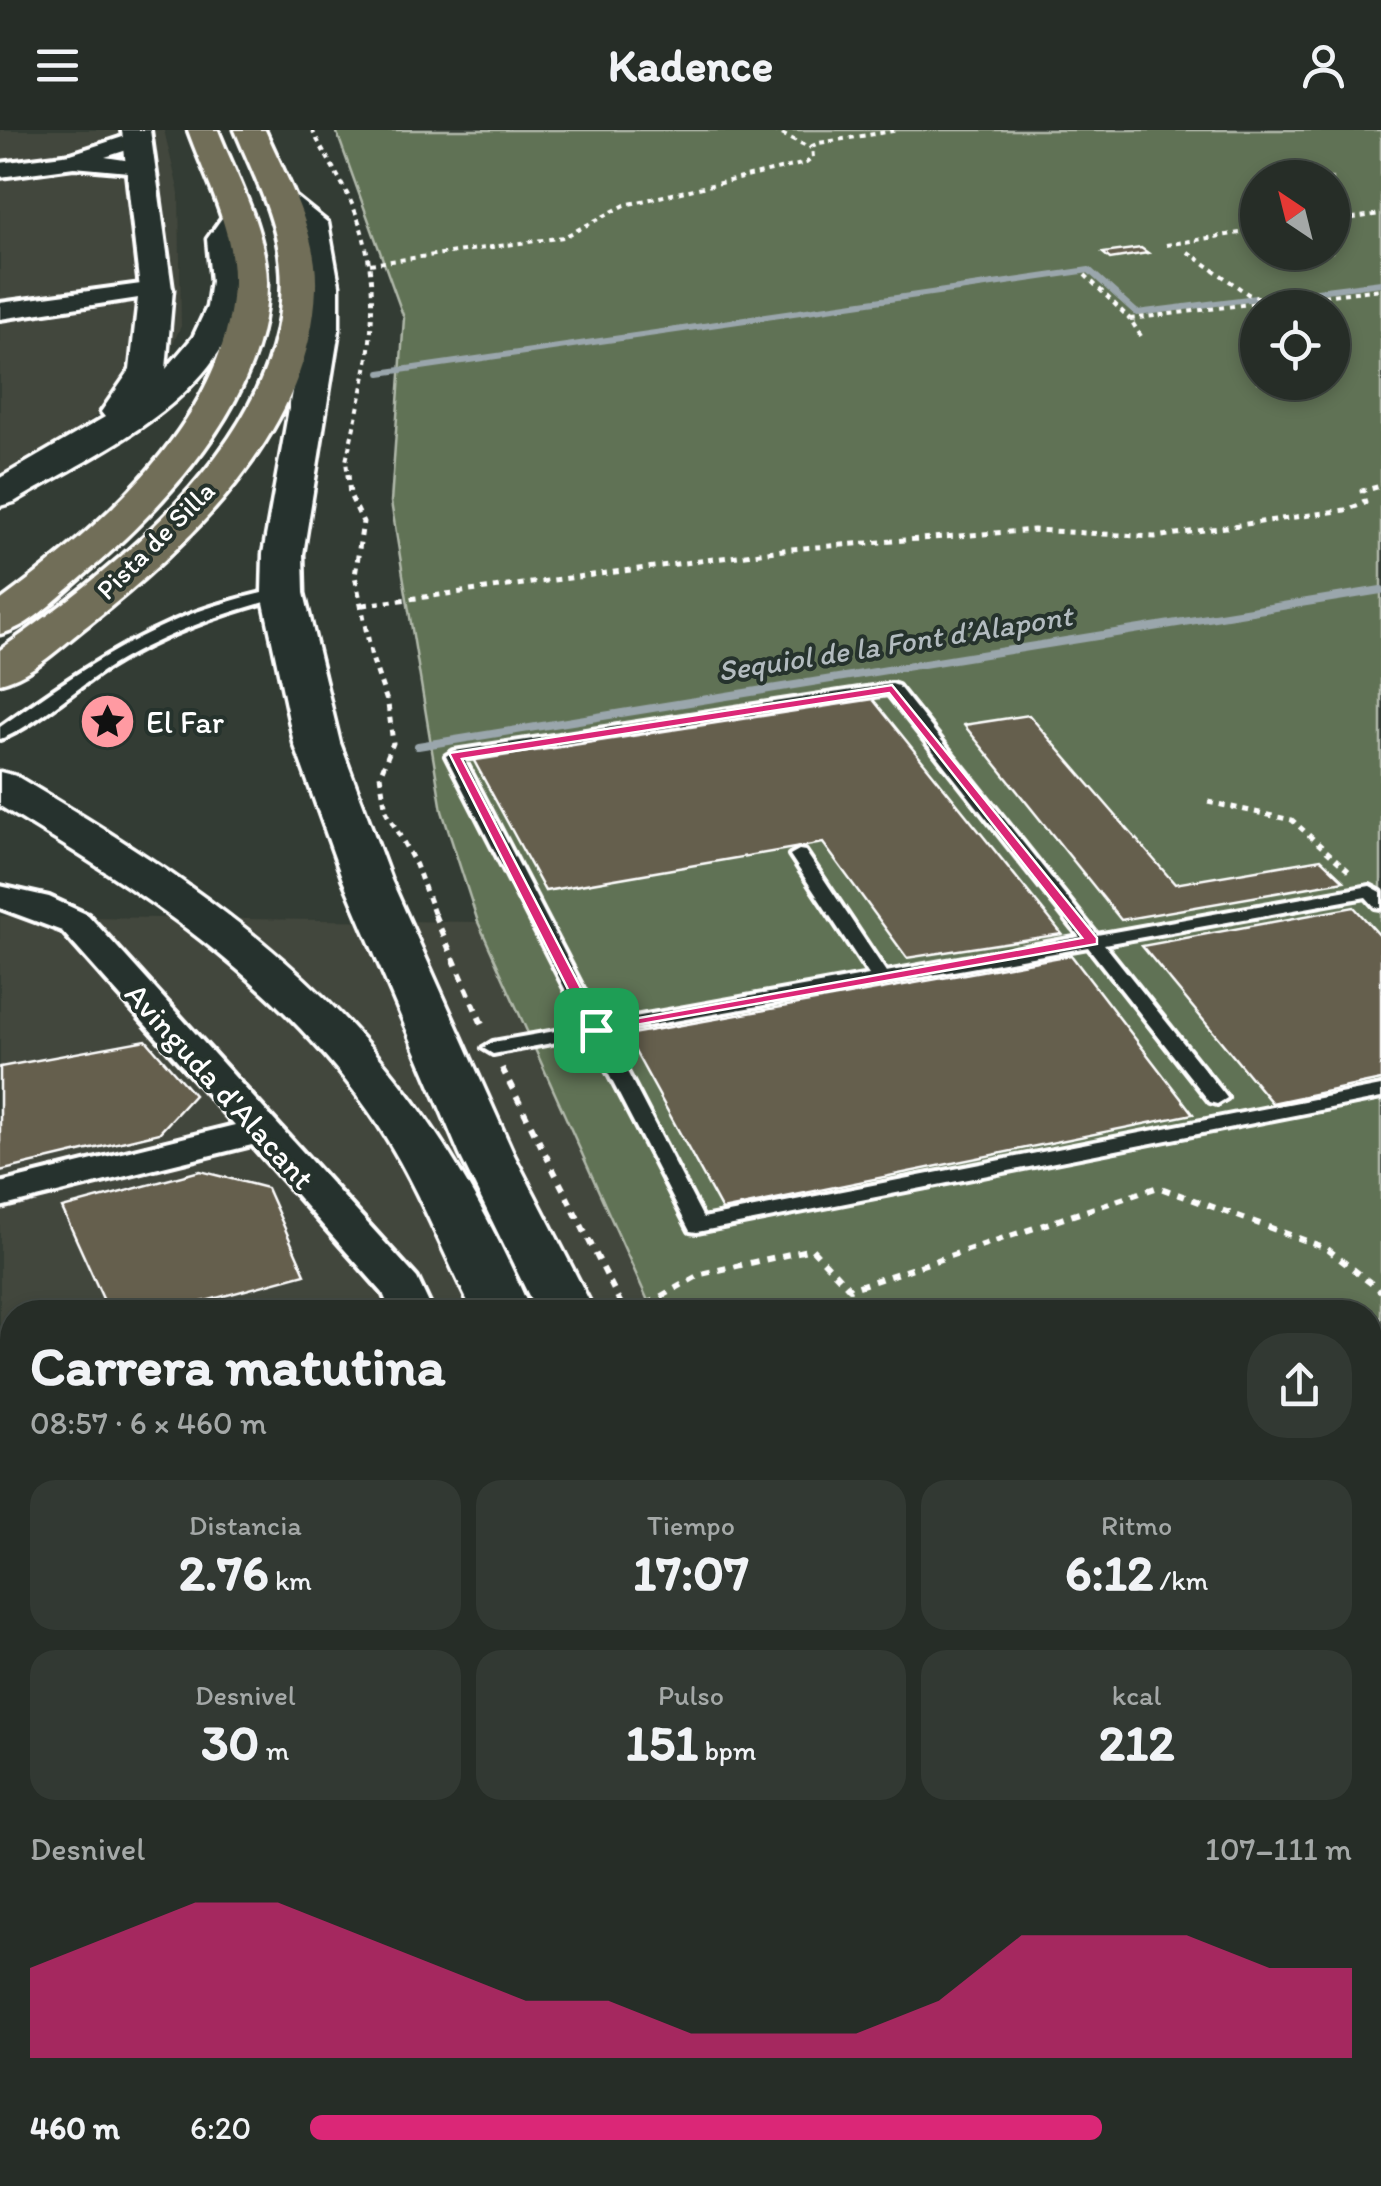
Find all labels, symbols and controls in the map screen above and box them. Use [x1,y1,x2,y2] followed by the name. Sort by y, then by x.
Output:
[30,38,85,93] icon: menu
[608,38,773,92] text: Kadence
[1296,38,1351,93] icon: person
[1240,160,1350,270] north arrow
[1240,160,1350,400] map controls
[1240,290,1350,400] button: locate
[89,473,222,606] street label: Pista de Silla
[715,596,1077,689] water label: Sequiol de la Font d’Alapont
[77,692,137,752] place icon: El Far
[146,703,224,741] place label: El Far
[117,975,323,1197] street label: Avinguda d'Alacant
[554,988,639,1073] pin
[569,1003,624,1058] icon: arrive
[30,1333,445,1399] text: Carrera matutina
[1247,1333,1352,1438] button: share
[30,1404,267,1442] text: 08:57 · 6 × 460 m
[189,1508,302,1542] text: Distancia
[647,1508,735,1542] text: Tiempo
[1101,1508,1172,1542] text: Ritmo
[179,1542,269,1603] text: 2.76
[633,1542,749,1603] text: 17:07
[1065,1542,1153,1603] text: 6:12
[269,1563,312,1597] text: km
[1153,1563,1208,1597] text: /km
[195,1678,296,1712] text: Desnivel
[658,1678,724,1712] text: Pulso
[1112,1678,1162,1712] text: kcal
[201,1712,259,1773] text: 30
[626,1712,698,1773] text: 151
[1099,1712,1175,1773] text: 212
[259,1733,289,1767] text: m
[698,1733,756,1767] text: bpm
[30,1830,145,1868] text: Desnivel
[1205,1830,1352,1868] text: 107–111 m
[30,2109,120,2147] text: 460 m
[190,2109,251,2147] text: 6:20

